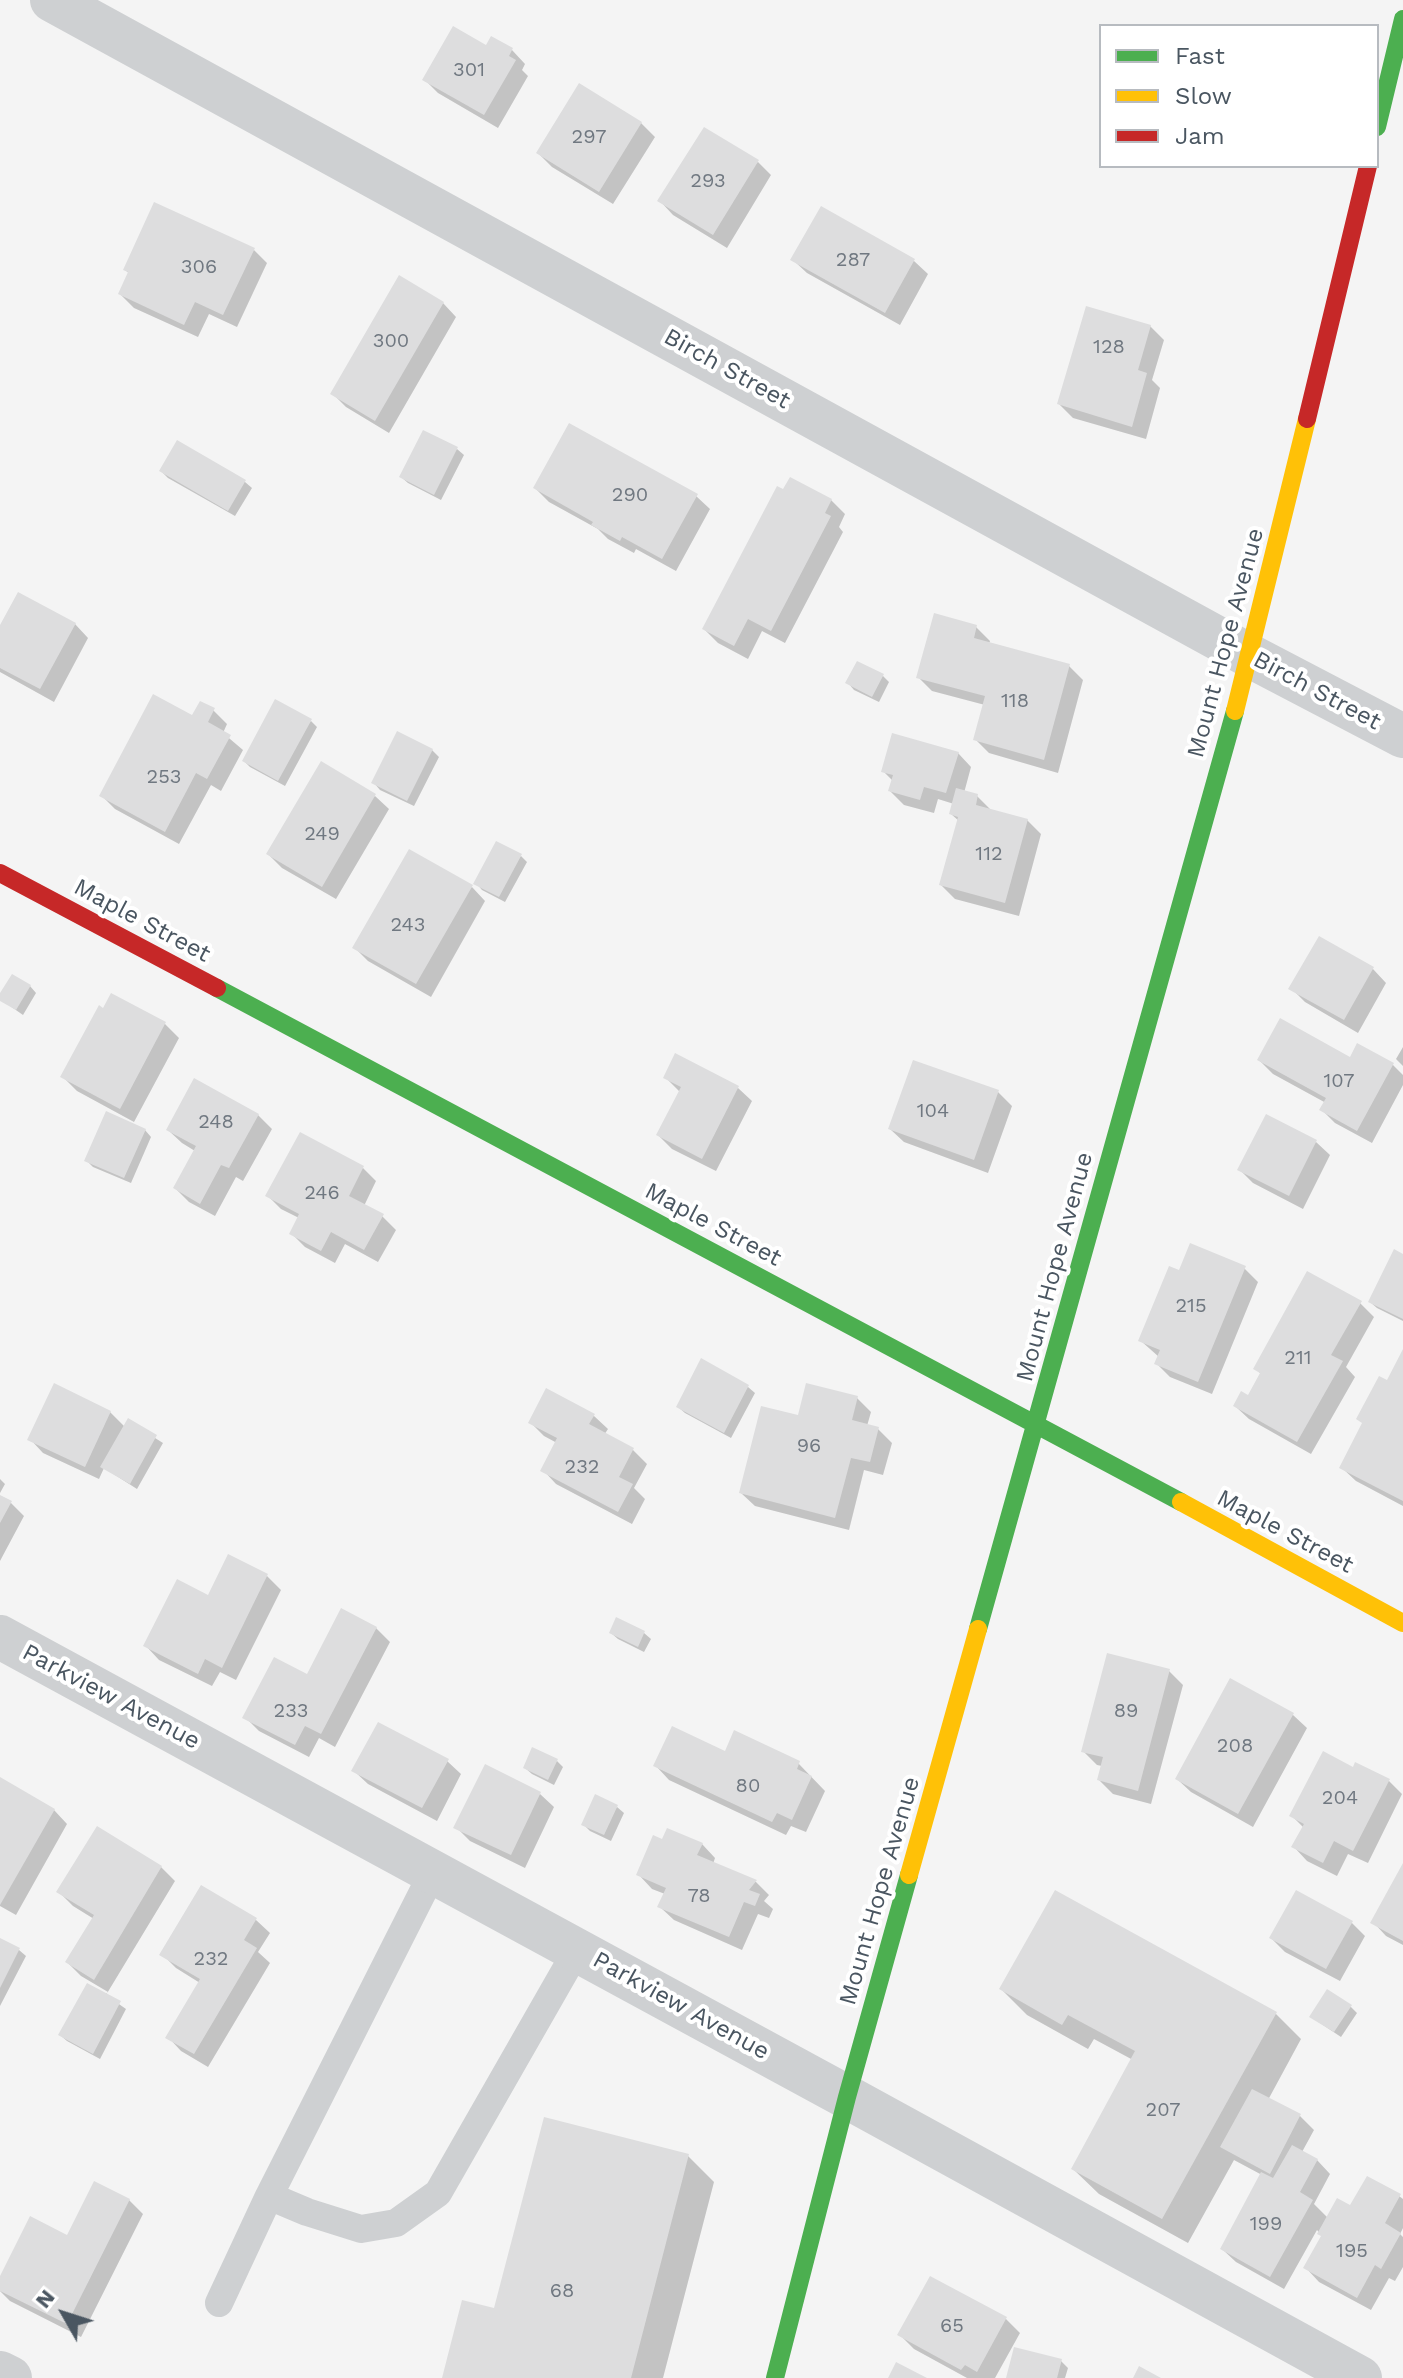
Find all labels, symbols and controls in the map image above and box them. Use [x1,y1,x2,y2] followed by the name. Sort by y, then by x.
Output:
[1099,24,1379,168] legend
[1175,42,1225,70] text: Fast
[453,58,485,82] house number: 301
[1175,82,1232,110] text: Slow
[1175,122,1225,150] text: Jam
[572,125,606,149] house number: 297
[690,169,726,193] house number: 293
[836,248,870,272] house number: 287
[181,255,217,279] house number: 306
[659,322,795,416] street label: Birch Street
[373,329,409,353] house number: 300
[1093,335,1125,359] house number: 128
[612,483,648,507] house number: 290
[1182,525,1270,761] street label: Mount Hope Avenue
[1248,645,1386,737] street label: Birch Street
[1001,689,1029,713] house number: 118
[147,765,181,789] house number: 253
[304,822,340,846] house number: 249
[975,842,1003,866] house number: 112
[69,873,215,969] street label: Maple Street
[391,913,425,937] house number: 243
[1323,1069,1355,1093] house number: 107
[917,1099,949,1123] house number: 104
[198,1110,234,1134] house number: 248
[1011,1149,1099,1385] street label: Mount Hope Avenue
[640,1177,786,1273] street label: Maple Street
[304,1181,340,1205] house number: 246
[1175,1294,1207,1318] house number: 215
[1284,1346,1312,1370] house number: 211
[797,1434,821,1458] house number: 96
[565,1455,599,1479] house number: 232
[1212,1484,1358,1580] street label: Maple Street
[17,1638,205,1756] street label: Parkview Avenue
[274,1699,308,1723] house number: 233
[1114,1699,1138,1723] house number: 89
[1217,1734,1253,1758] house number: 208
[834,1773,926,2009] street label: Mount Hope Avenue
[736,1774,760,1798] house number: 80
[1322,1786,1358,1810] house number: 204
[687,1884,711,1908] house number: 78
[588,1946,774,2066] street label: Parkview Avenue
[194,1947,228,1971] house number: 232
[1146,2098,1180,2122] house number: 207
[1250,2212,1282,2236] house number: 199
[1336,2239,1368,2263] house number: 195
[24,2274,104,2354] north arrow
[550,2279,574,2303] house number: 68
[30,2284,60,2313] text: N
[940,2314,964,2338] house number: 65

